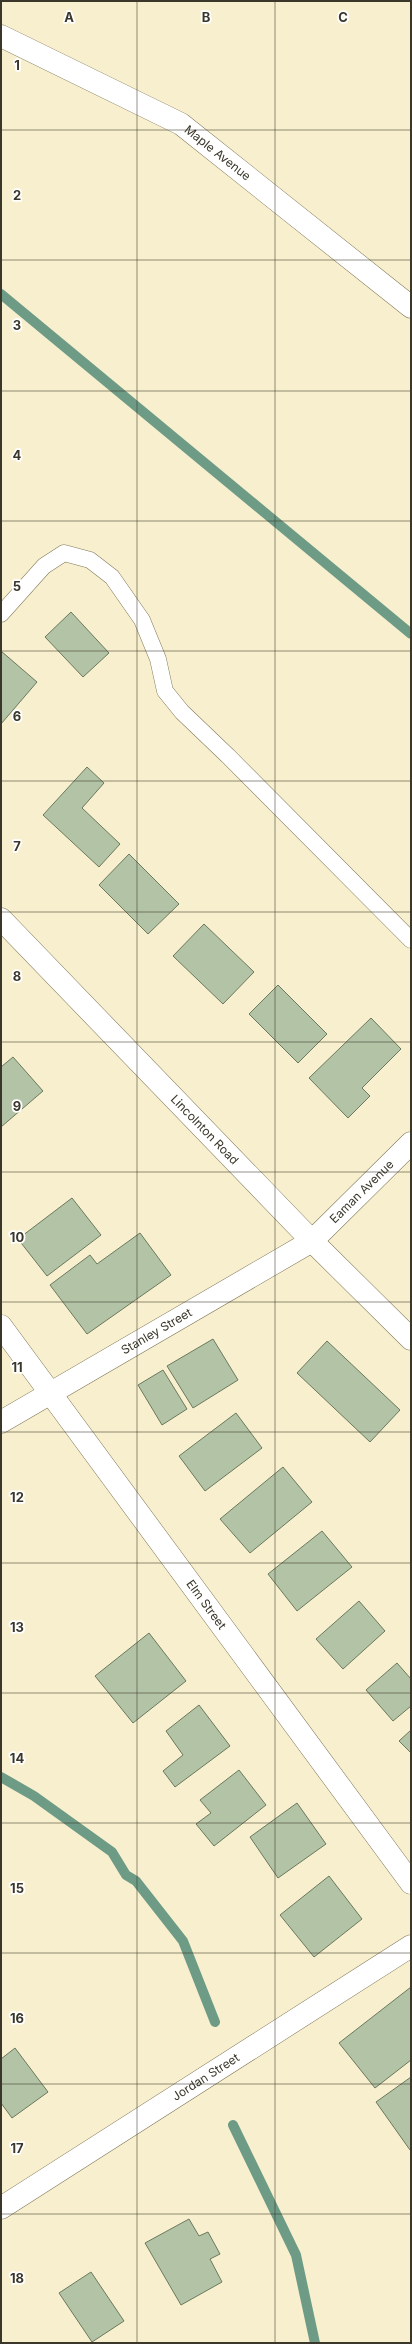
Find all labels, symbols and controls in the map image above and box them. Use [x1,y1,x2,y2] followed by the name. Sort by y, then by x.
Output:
[64,9,74,25] text: A
[202,9,211,25] text: B
[338,9,348,25] text: C
[14,57,20,73] text: 1
[182,122,254,184] street label: Maple Avenue
[13,187,21,203] text: 2
[13,317,21,333] text: 3
[13,447,22,463] text: 4
[13,578,21,594] text: 5
[13,708,21,724] text: 6
[13,838,21,854] text: 7
[13,968,21,984] text: 8
[168,1091,242,1167] street label: Lincolnton Road
[13,1098,21,1114] text: 9
[326,1156,397,1226] street label: Eaman Avenue
[10,1229,24,1245] text: 10
[118,1305,194,1357] street label: Stanley Street
[11,1359,23,1375] text: 11
[10,1489,24,1505] text: 12
[183,1577,230,1632] street label: Elm Street
[10,1619,24,1635] text: 13
[10,1750,24,1766] text: 14
[10,1880,24,1896] text: 15
[10,2010,24,2026] text: 16
[169,2050,242,2104] street label: Jordan Street
[10,2140,24,2156] text: 17
[10,2270,24,2286] text: 18

